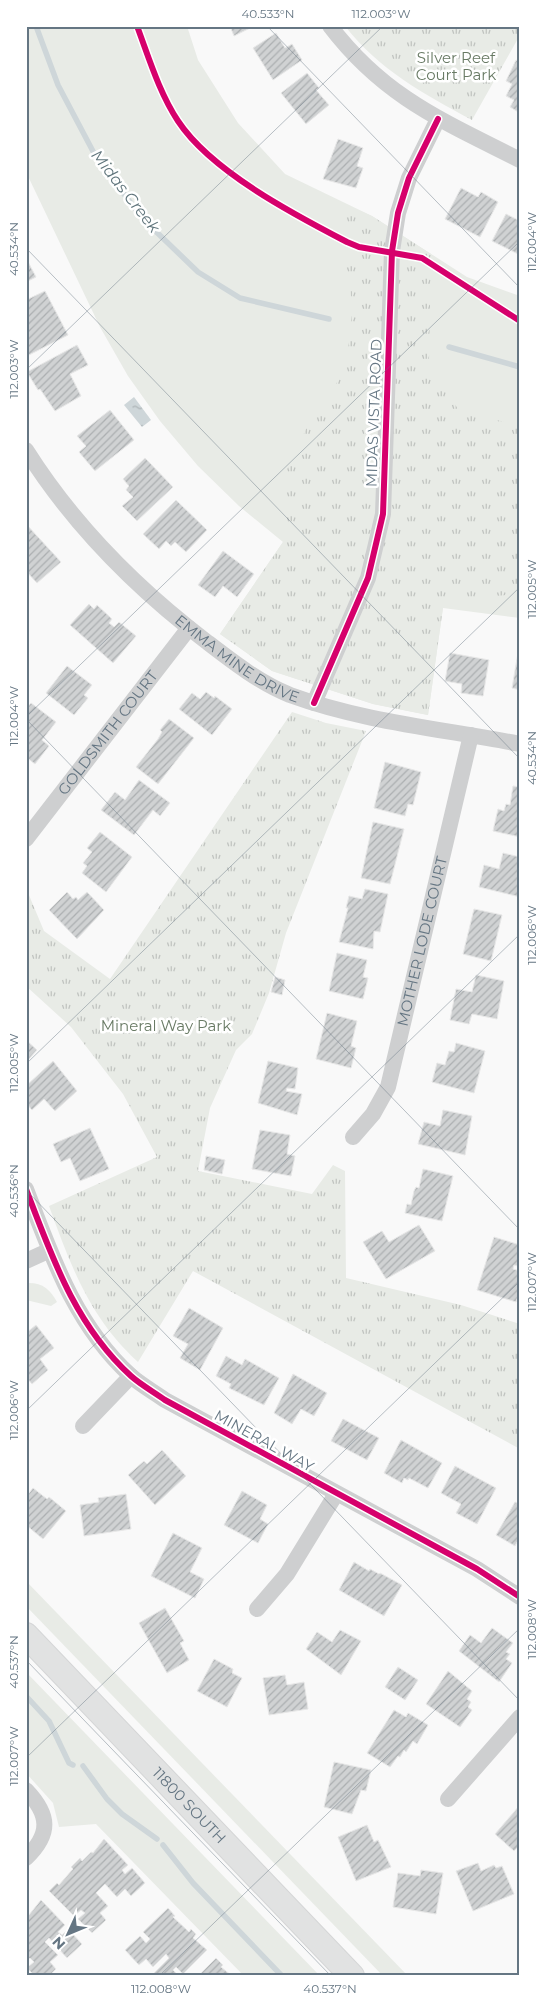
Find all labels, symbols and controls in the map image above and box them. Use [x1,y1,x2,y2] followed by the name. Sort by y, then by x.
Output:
[241,6,295,21] text: 40.533°N
[351,6,411,21] text: 112.003°W
[416,48,496,84] park label: Silver Reef Court Park
[87,146,165,238] water label: Midas Creek
[524,212,539,272] text: 112.004°W
[6,222,21,276] text: 40.534°N
[6,339,21,399] text: 112.003°W
[361,339,386,487] street label: MIDAS VISTA ROAD
[524,559,539,619] text: 112.005°W
[171,610,302,707] street label: EMMA MINE DRIVE
[53,666,162,799] street label: GOLDSMITH COURT
[6,686,21,746] text: 112.004°W
[524,731,539,785] text: 40.534°N
[393,854,451,1028] street label: MOTHER LODE COURT
[524,905,539,965] text: 112.006°W
[101,1016,231,1035] park label: Mineral Way Park
[6,1033,21,1093] text: 112.005°W
[6,1164,21,1218] text: 40.536°N
[524,1252,539,1312] text: 112.007°W
[6,1380,21,1440] text: 112.006°W
[211,1405,318,1476] street label: MINERAL WAY
[524,1599,539,1659] text: 112.008°W
[6,1635,21,1689] text: 40.537°N
[6,1726,21,1786] text: 112.007°W
[149,1763,230,1847] street label: 11800 SOUTH
[42,1910,92,1960] north arrow
[48,1933,69,1953] text: N
[131,1981,191,1996] text: 112.008°W
[303,1981,357,1996] text: 40.537°N

